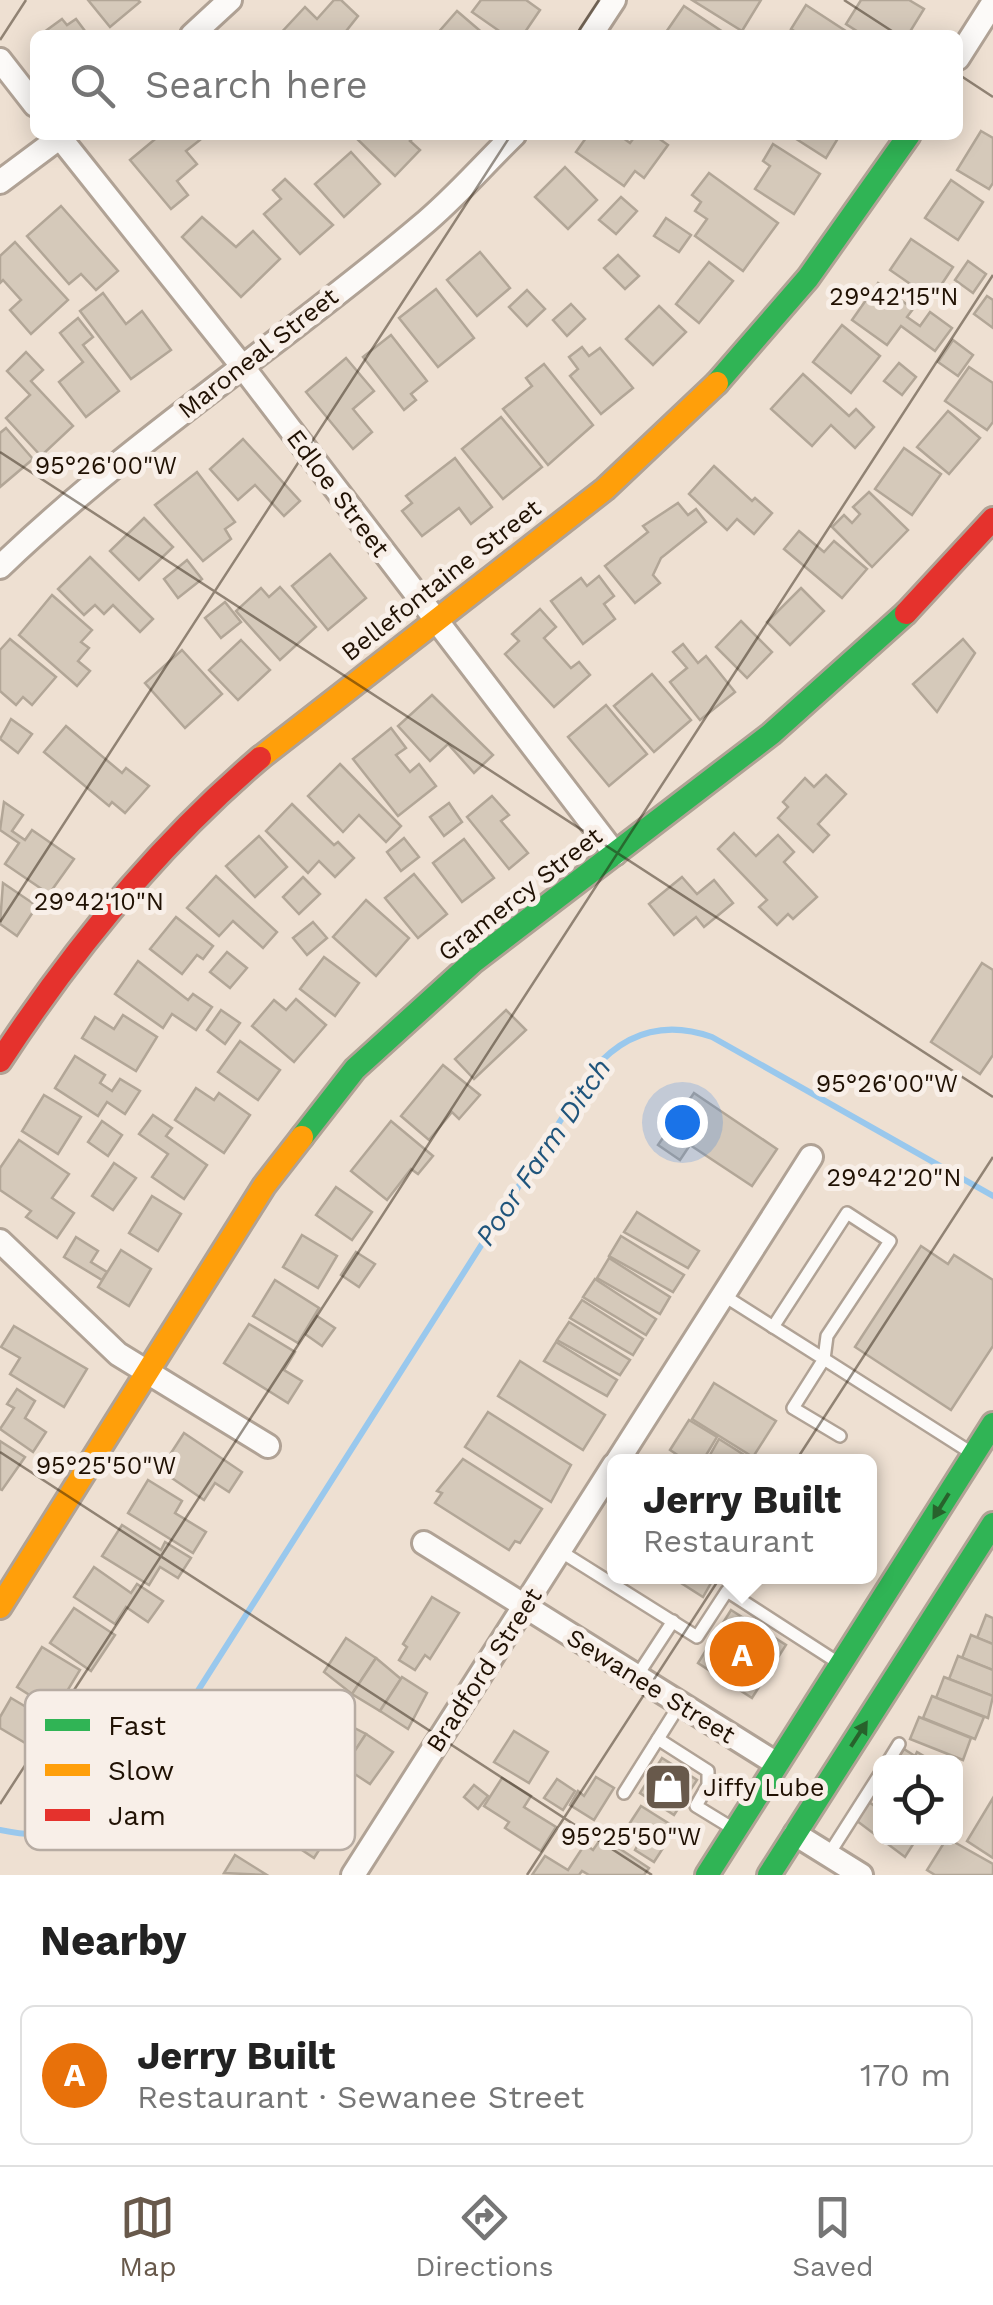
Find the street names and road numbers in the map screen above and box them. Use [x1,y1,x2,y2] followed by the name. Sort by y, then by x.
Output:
[172,281,344,424] street label: Maroneal Street
[281,424,396,563] street label: Edloe Street
[336,493,547,667] street label: Bellefontaine Street
[432,821,608,967] street label: Gramercy Street
[420,1582,548,1757] street label: Bradford Street
[561,1623,741,1750] street label: Sewanee Street

